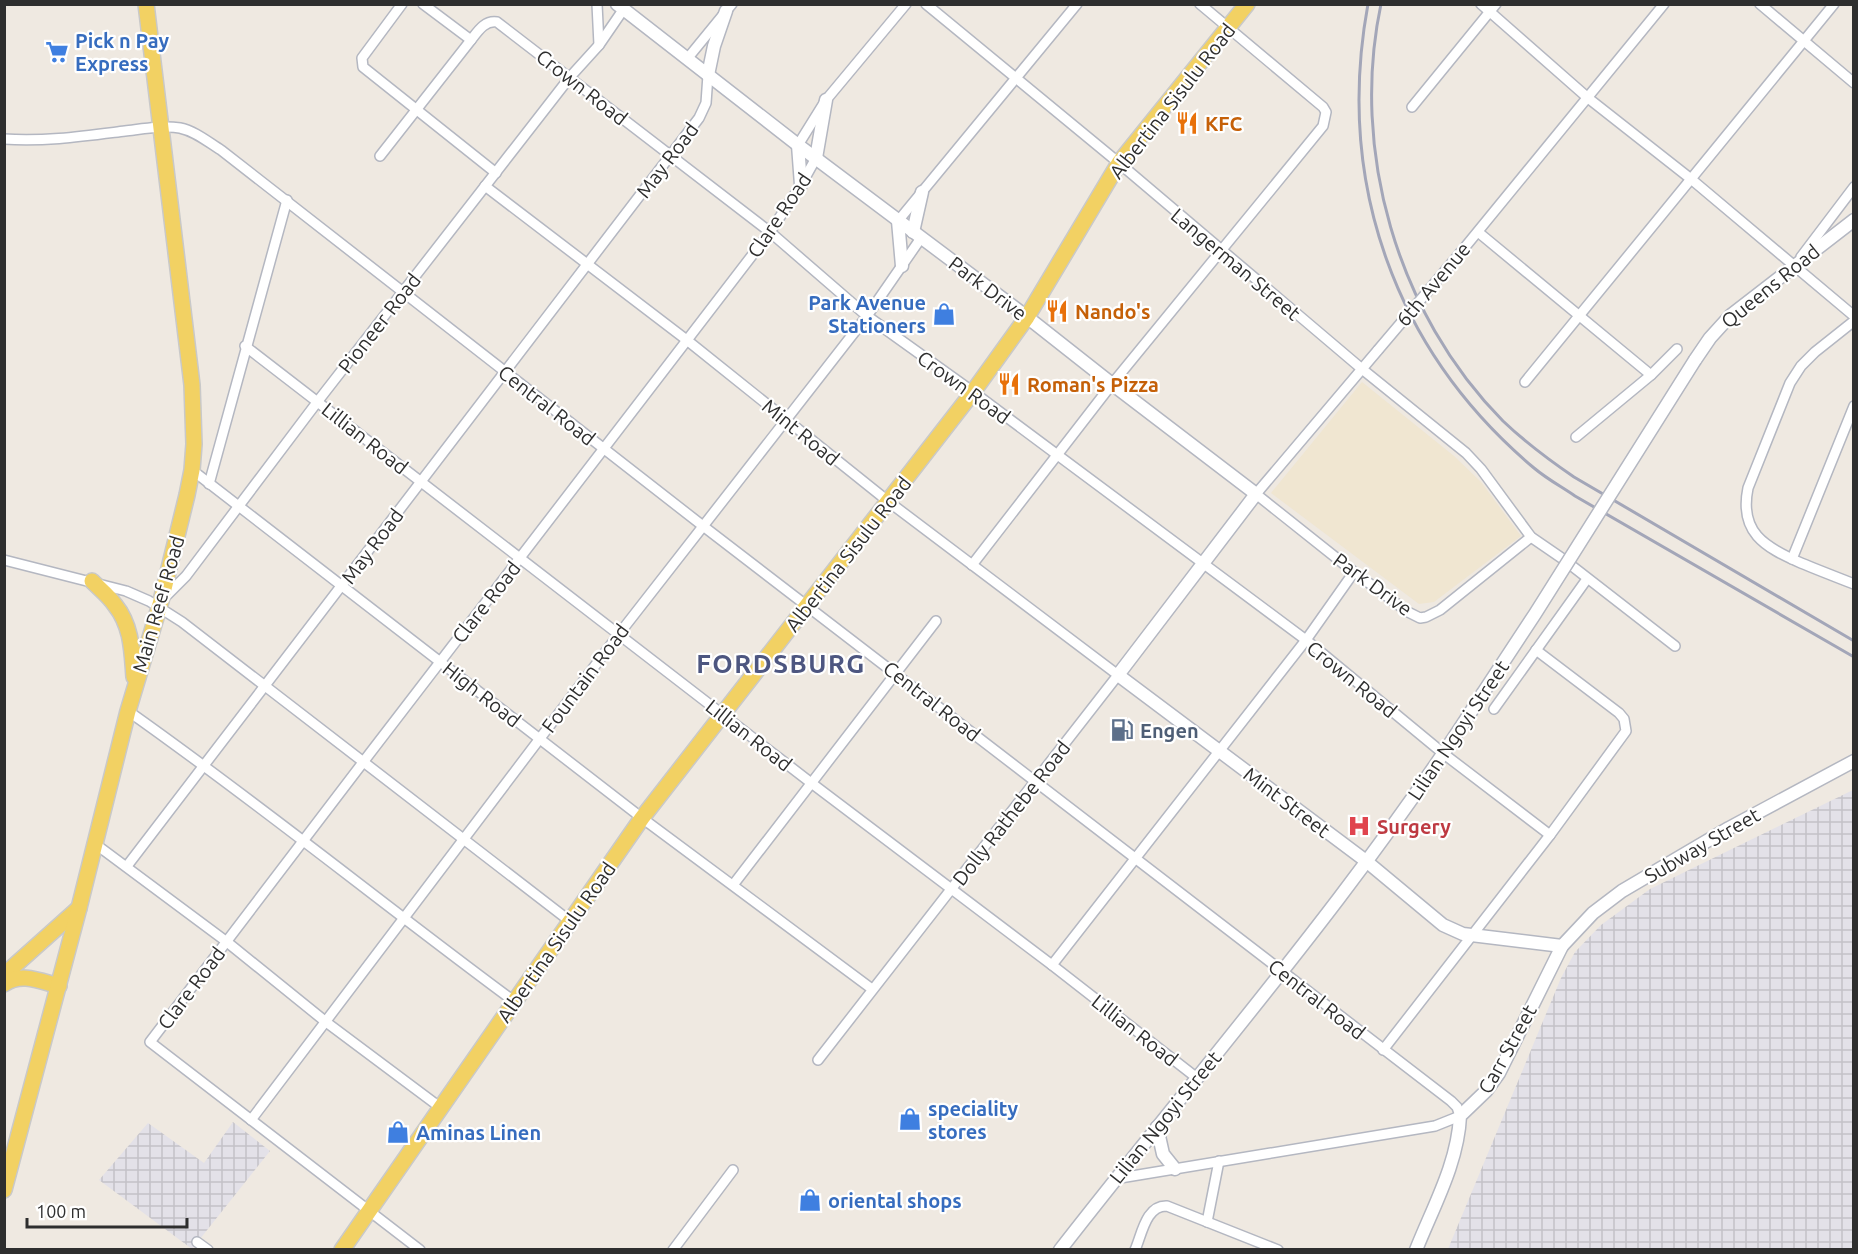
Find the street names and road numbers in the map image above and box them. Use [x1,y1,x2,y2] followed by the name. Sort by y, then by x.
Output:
[1104,19,1240,183] street label: Albertina Sisulu Road
[532,44,632,130] street label: Crown Road
[631,118,703,202] street label: May Road
[742,168,816,262] street label: Clare Road
[1167,203,1305,325] street label: Langerman Street
[1391,237,1475,331] street label: 6th Avenue
[1716,239,1824,333] street label: Queens Road
[944,251,1032,325] street label: Park Drive
[333,269,425,377] street label: Pioneer Road
[913,346,1015,428] street label: Crown Road
[494,360,600,450] street label: Central Road
[758,394,844,470] street label: Mint Road
[317,397,413,479] street label: Lillian Road
[780,472,916,636] street label: Albertina Sisulu Road
[336,504,408,588] street label: May Road
[127,533,189,675] street label: Main Reef Road
[1329,548,1417,620] street label: Park Drive
[447,557,525,647] street label: Clare Road
[537,619,633,737] street label: Fountain Road
[1302,636,1402,722] street label: Crown Road
[439,656,525,732] street label: High Road
[879,656,985,746] street label: Central Road
[1403,656,1513,804] street label: Lilian Ngoyi Street
[701,694,797,776] street label: Lillian Road
[947,736,1075,890] street label: Dolly Rathebe Road
[1239,762,1335,842] street label: Mint Street
[1640,803,1764,887] street label: Subway Street
[492,857,620,1027] street label: Albertina Sisulu Road
[153,942,229,1034] street label: Clare Road
[1264,954,1370,1044] street label: Central Road
[1087,989,1183,1071] street label: Lillian Road
[1473,1000,1541,1097] street label: Carr Street
[1105,1046,1226,1188] street label: Lilian Ngoyi Street

